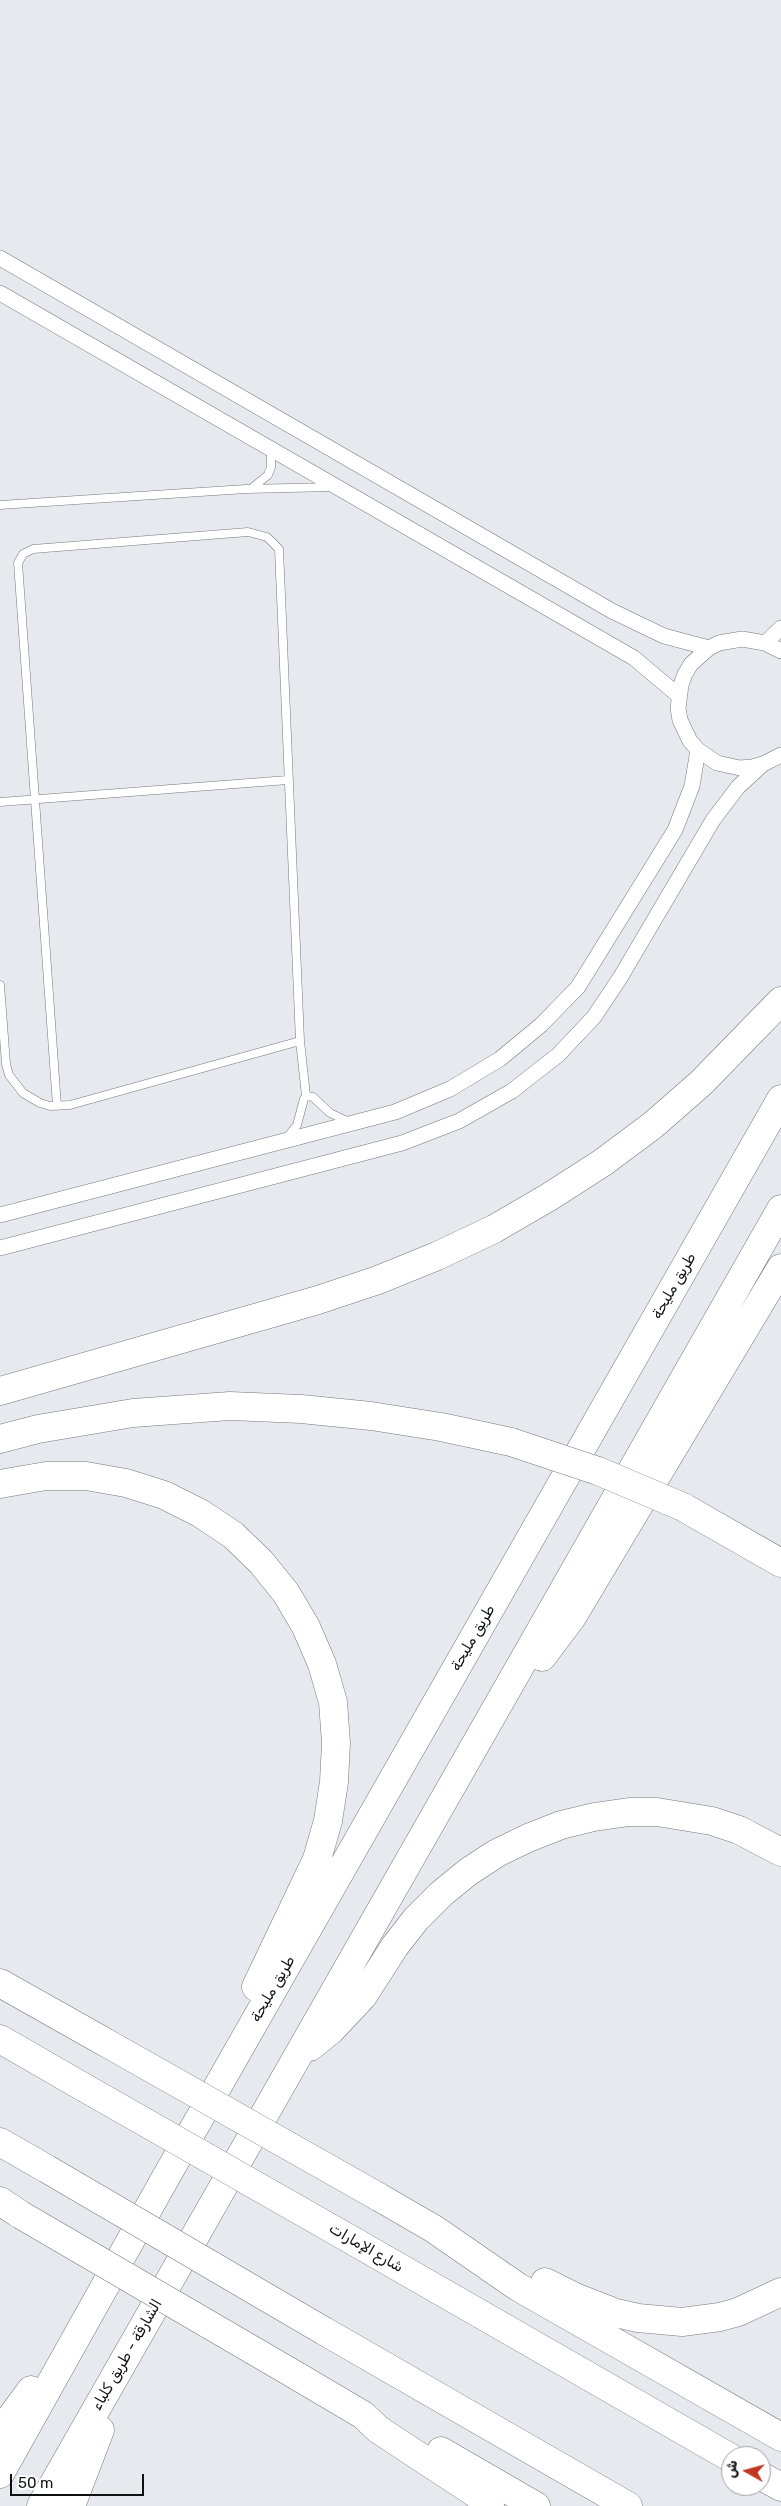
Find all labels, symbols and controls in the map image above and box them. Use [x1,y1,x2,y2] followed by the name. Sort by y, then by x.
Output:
[648,1250,700,1322] street label: طريق مليحة
[447,1602,499,1674] street label: طريق مليحة
[247,1953,299,2025] street label: طريق مليحة
[326,2219,406,2277] street label: شارع الإمارات
[88,2296,166,2414] street label: الشارقة - طريق كلباء
[721,2446,771,2496] north arrow
[722,2459,741,2479] text: ش
[12,2464,146,2496] scale bar
[18,2474,53,2492] text: 50 m

